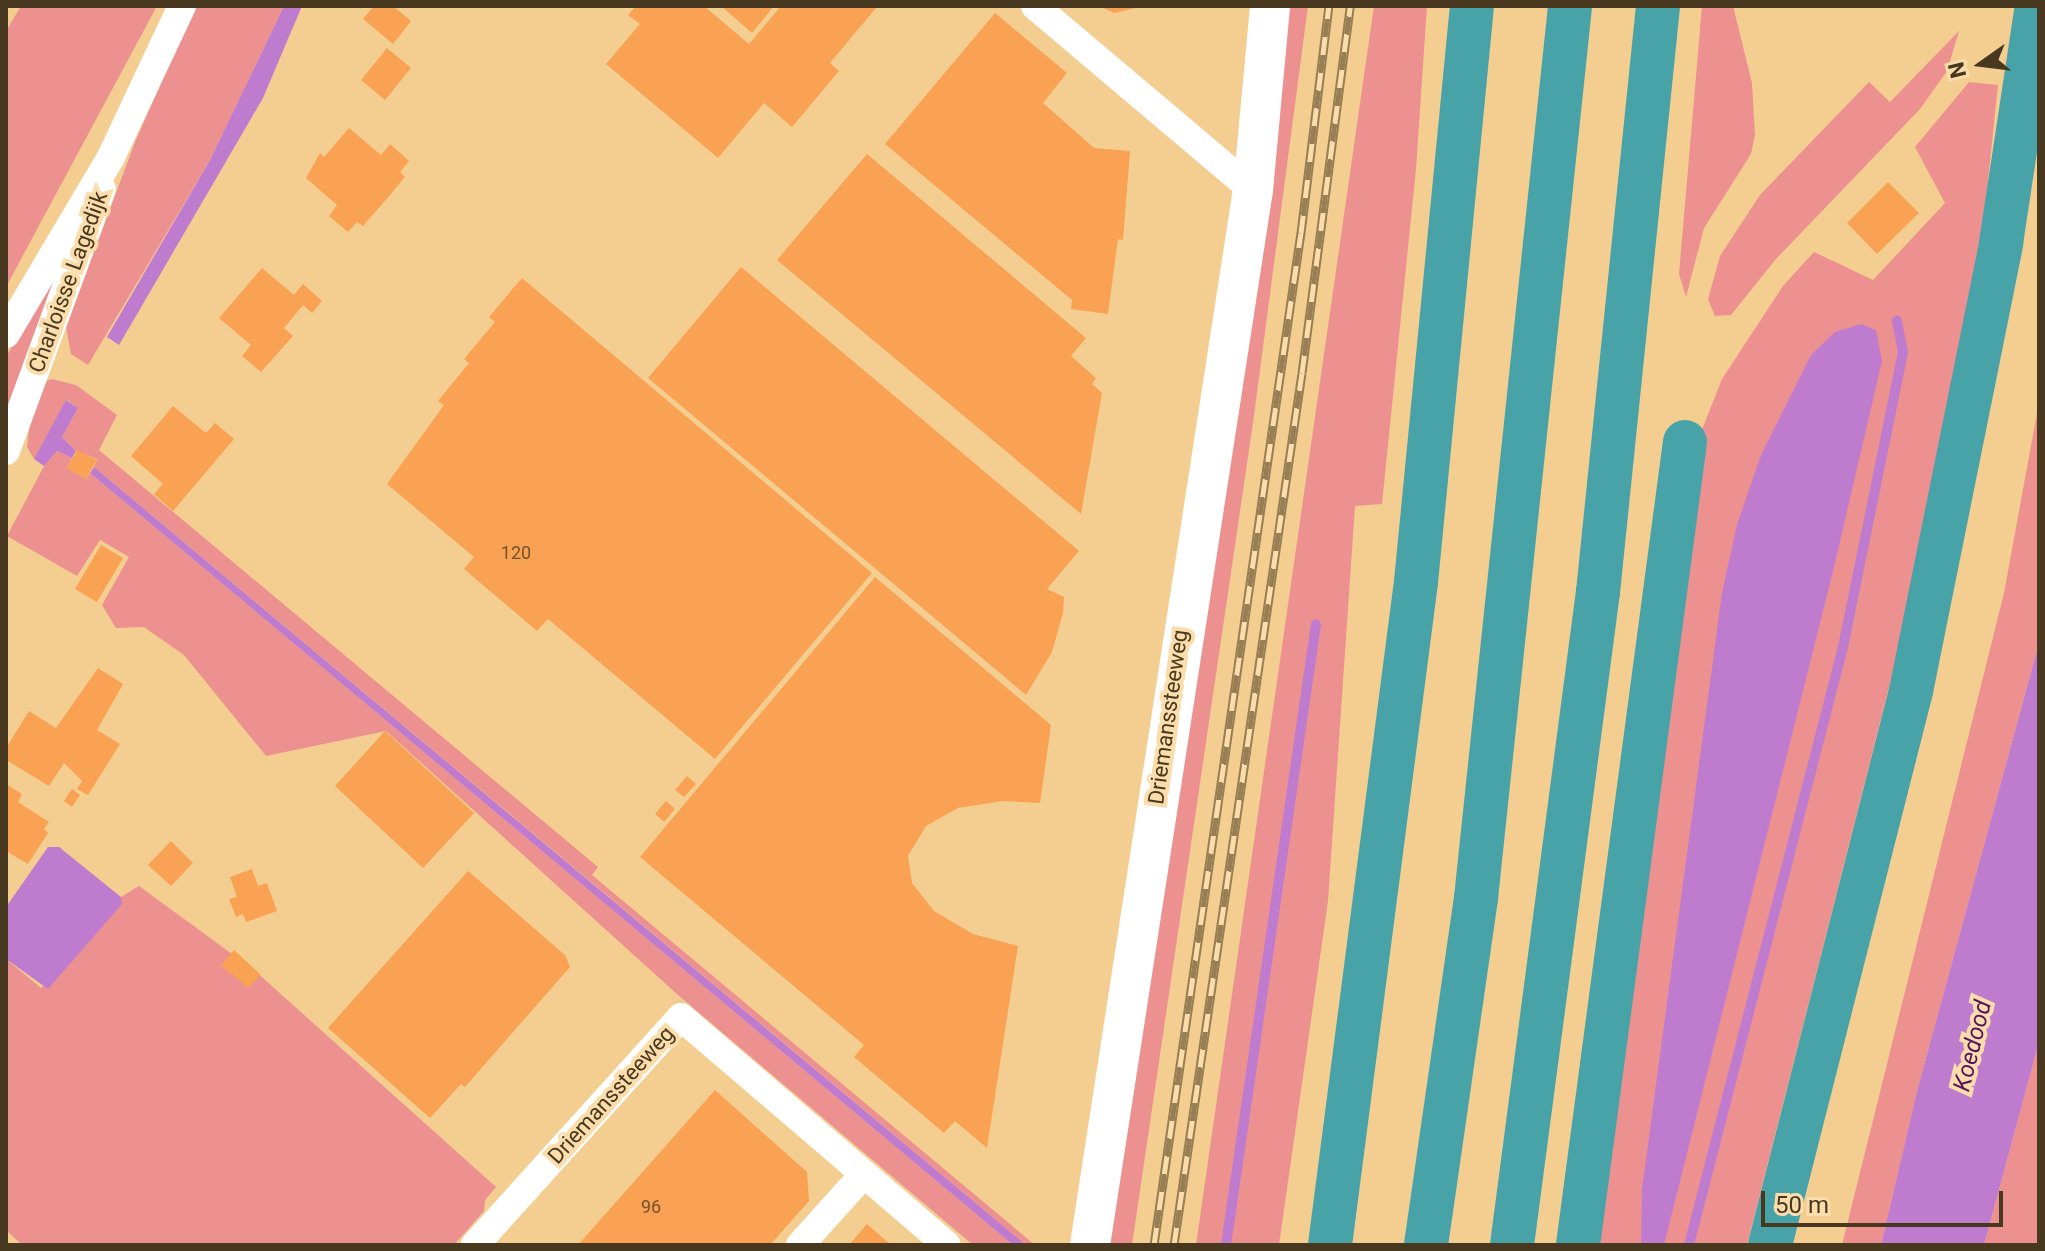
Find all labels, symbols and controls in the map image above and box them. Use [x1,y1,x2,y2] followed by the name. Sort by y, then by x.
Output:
[1941,24,2021,104] north arrow
[1943,59,1971,80] text: N
[23,188,113,376] street label: Charloisse Lagedijk
[501,542,531,564] house number: 120
[1143,628,1193,806] street label: Driemanssteeweg
[1948,998,1998,1094] water label: Koedood
[542,1021,680,1169] street label: Driemanssteeweg
[1765,1175,2007,1225] scale bar
[1775,1191,1829,1219] text: 50 m
[641,1196,661,1218] house number: 96

